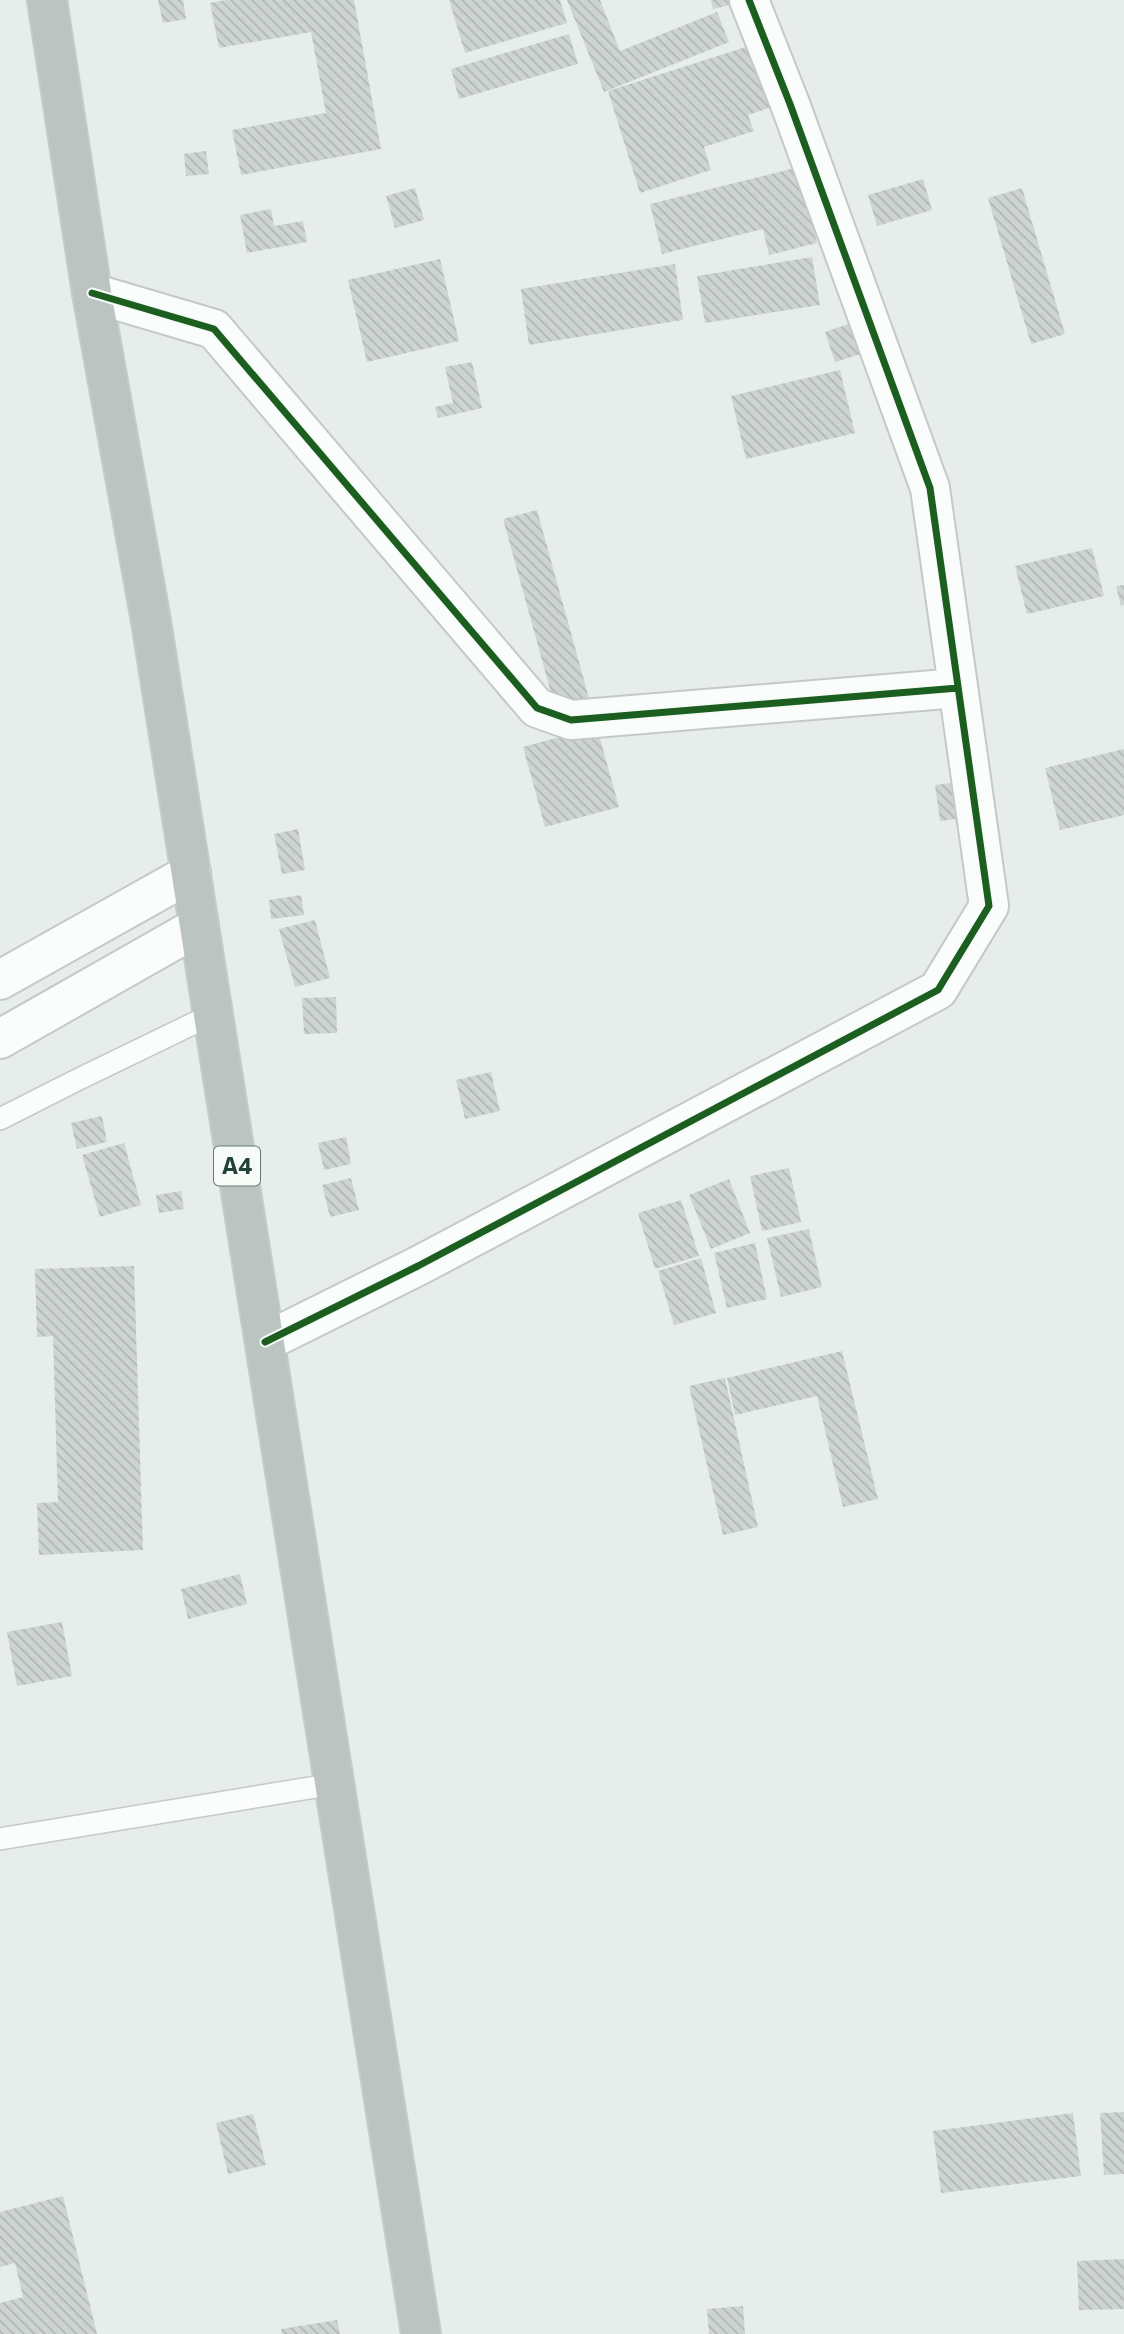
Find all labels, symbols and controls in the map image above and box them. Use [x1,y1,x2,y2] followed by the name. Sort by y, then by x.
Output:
[214,1147,260,1186] road number: A4

